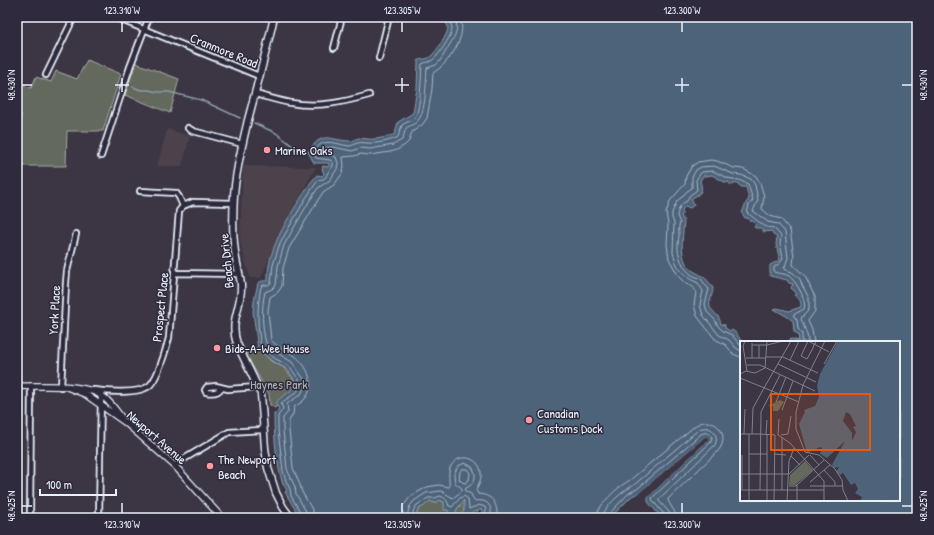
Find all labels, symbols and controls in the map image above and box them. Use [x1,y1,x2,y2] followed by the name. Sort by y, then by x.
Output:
[104,4,141,17] text: 123.310°W
[384,4,421,17] text: 123.305°W
[664,4,701,17] text: 123.300°W
[187,28,261,72] street label: Cranmore Road
[5,70,18,100] text: 48.430°N
[917,70,930,100] text: 48.430°N
[275,141,333,159] place label: Marine Oaks
[262,145,272,155] marker: Marine Oaks
[214,233,238,289] street label: Beach Drive
[147,271,173,343] street label: Prospect Place
[44,285,64,335] street label: York Place
[225,339,310,357] place label: Bide-A-Wee House
[740,341,900,501] inset map
[212,343,222,353] marker: Bide-A-Wee House
[250,375,308,393] park label: Haynes Park
[537,404,603,437] place label: Canadian Customs Dock
[123,406,191,468] street label: Newport Avenue
[524,415,534,425] marker: Canadian Customs Dock
[218,450,277,483] place label: The Newport Beach
[205,461,215,471] marker: The Newport Beach
[40,471,116,497] scale bar
[46,476,72,493] text: 100 m
[5,491,18,521] text: 48.425°N
[917,491,930,521] text: 48.425°N
[104,518,141,531] text: 123.310°W
[384,518,421,531] text: 123.305°W
[664,518,701,531] text: 123.300°W

